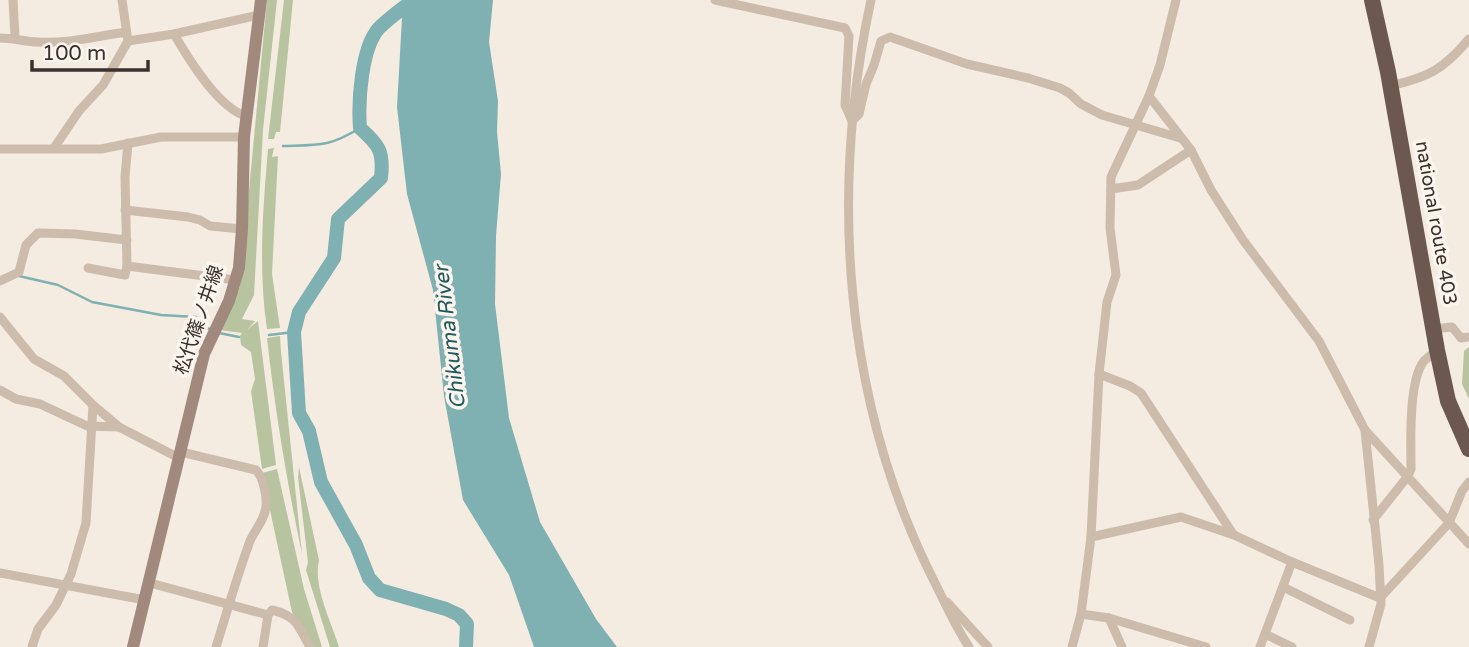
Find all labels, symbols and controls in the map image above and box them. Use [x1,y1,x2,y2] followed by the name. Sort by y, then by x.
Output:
[32,28,147,72] scale bar
[42,41,106,66] text: 100 m
[1411,139,1461,307] street label: national route 403
[428,261,471,410] water label: Chikuma River
[170,263,228,377] street label: 松代篠ノ井線

